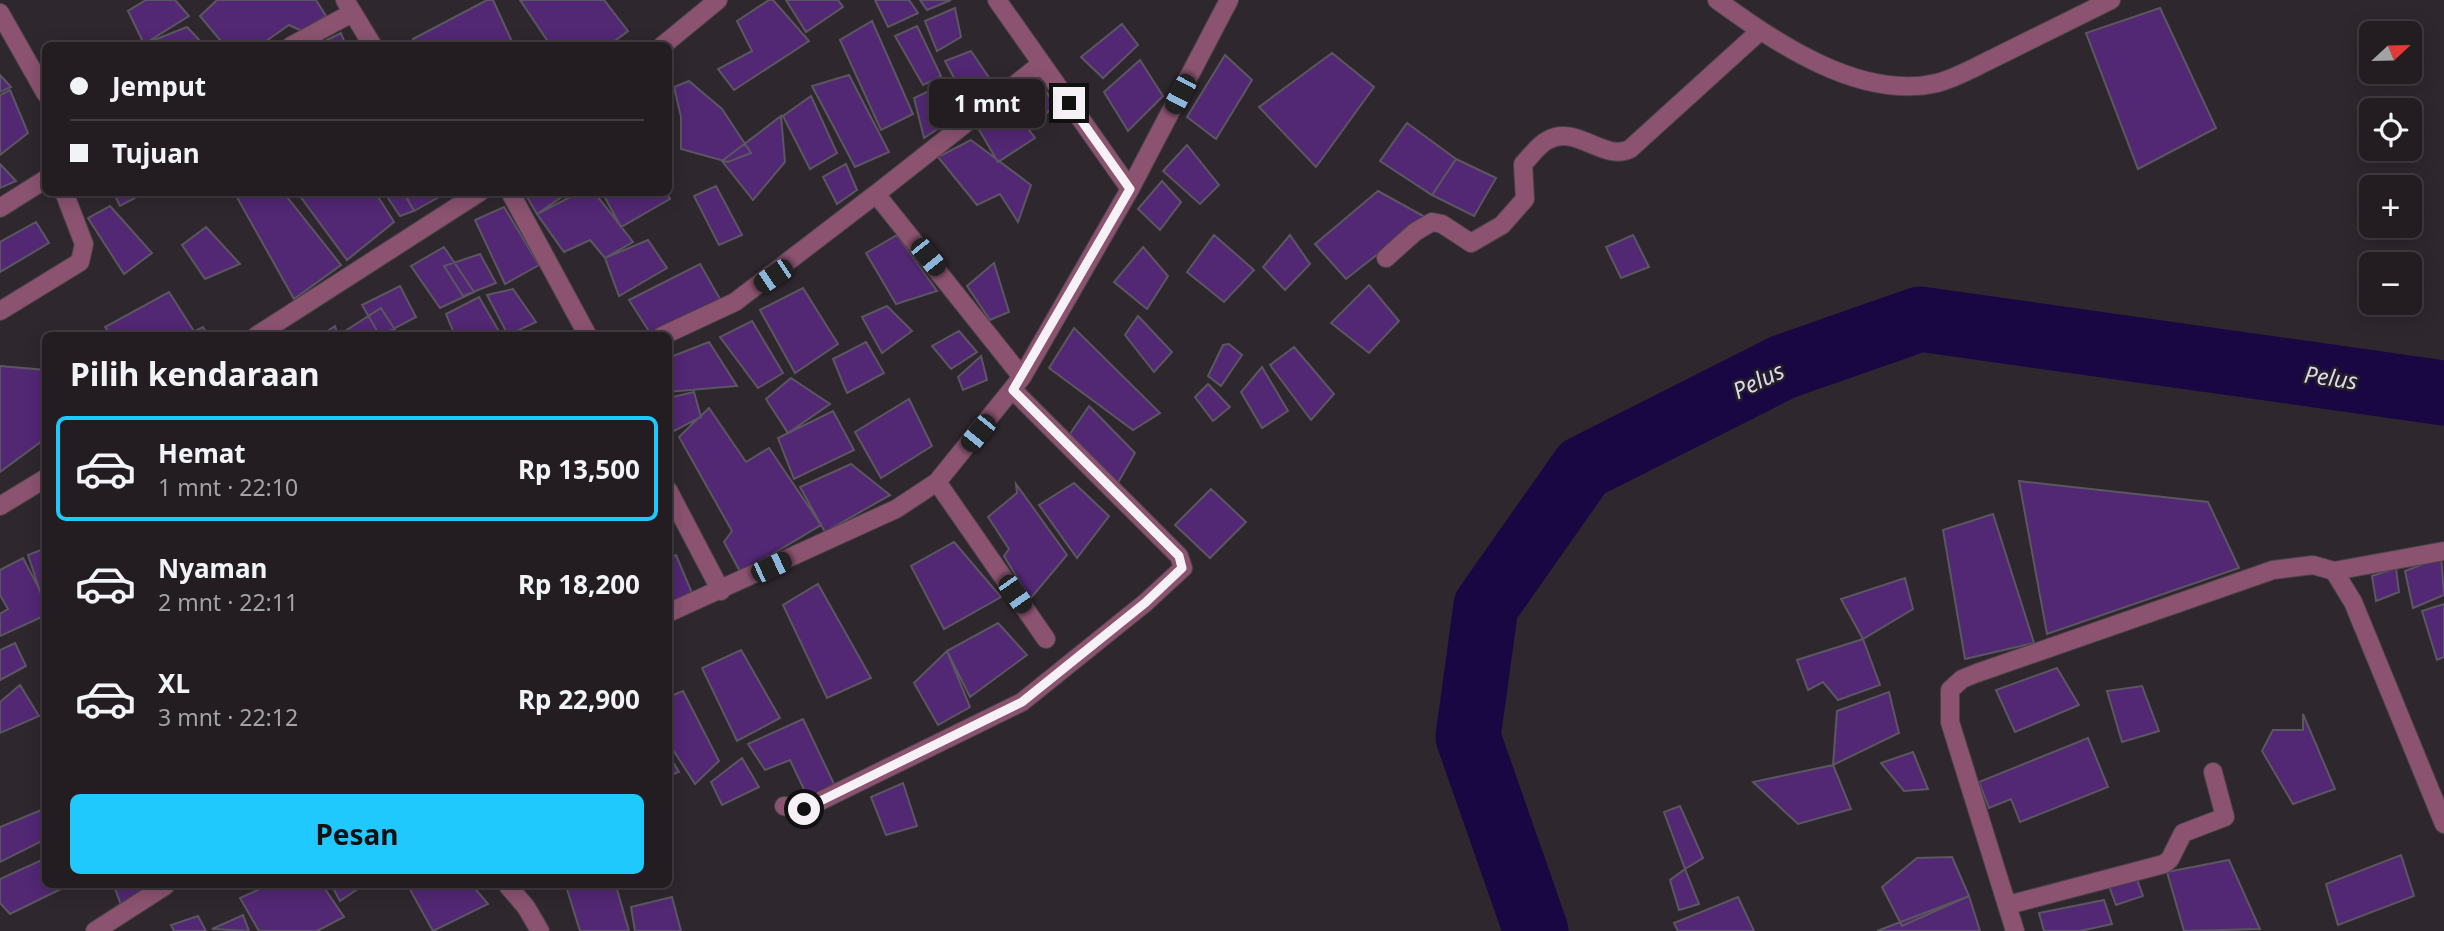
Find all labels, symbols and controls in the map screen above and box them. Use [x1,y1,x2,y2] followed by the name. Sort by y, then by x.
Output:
[2359,21,2422,84] north arrow
[2359,21,2422,315] map controls
[112,68,206,104] text: Jemput
[1161,71,1200,117] car
[929,78,1044,128] callout: 1 mnt
[954,87,1020,119] text: 1 mnt
[1053,87,1085,119] route end
[2359,98,2422,161] button: locate
[112,135,200,171] text: Tujuan
[2359,175,2422,238] button: +
[907,234,950,280] car
[2359,252,2422,315] button: −
[750,256,797,296] car
[70,352,320,395] text: Pilih kendaraan
[1727,354,1789,406] water label: Pelus
[2302,357,2360,397] water label: Pelus
[957,410,1000,456] car
[158,435,246,471] text: Hemat
[74,437,137,500] icon: car
[518,451,640,487] text: Rp 13,500
[158,471,298,503] text: 1 mnt · 22:10
[748,549,795,585] car
[158,550,267,586] text: Nyaman
[74,552,137,615] icon: car
[518,566,640,602] text: Rp 18,200
[995,571,1036,617] car
[158,586,298,618] text: 2 mnt · 22:11
[158,665,190,701] text: XL
[74,667,137,730] icon: car
[518,681,640,717] text: Rp 22,900
[158,701,298,733] text: 3 mnt · 22:12
[788,793,820,825] route start
[70,794,644,874] button: Pesan

